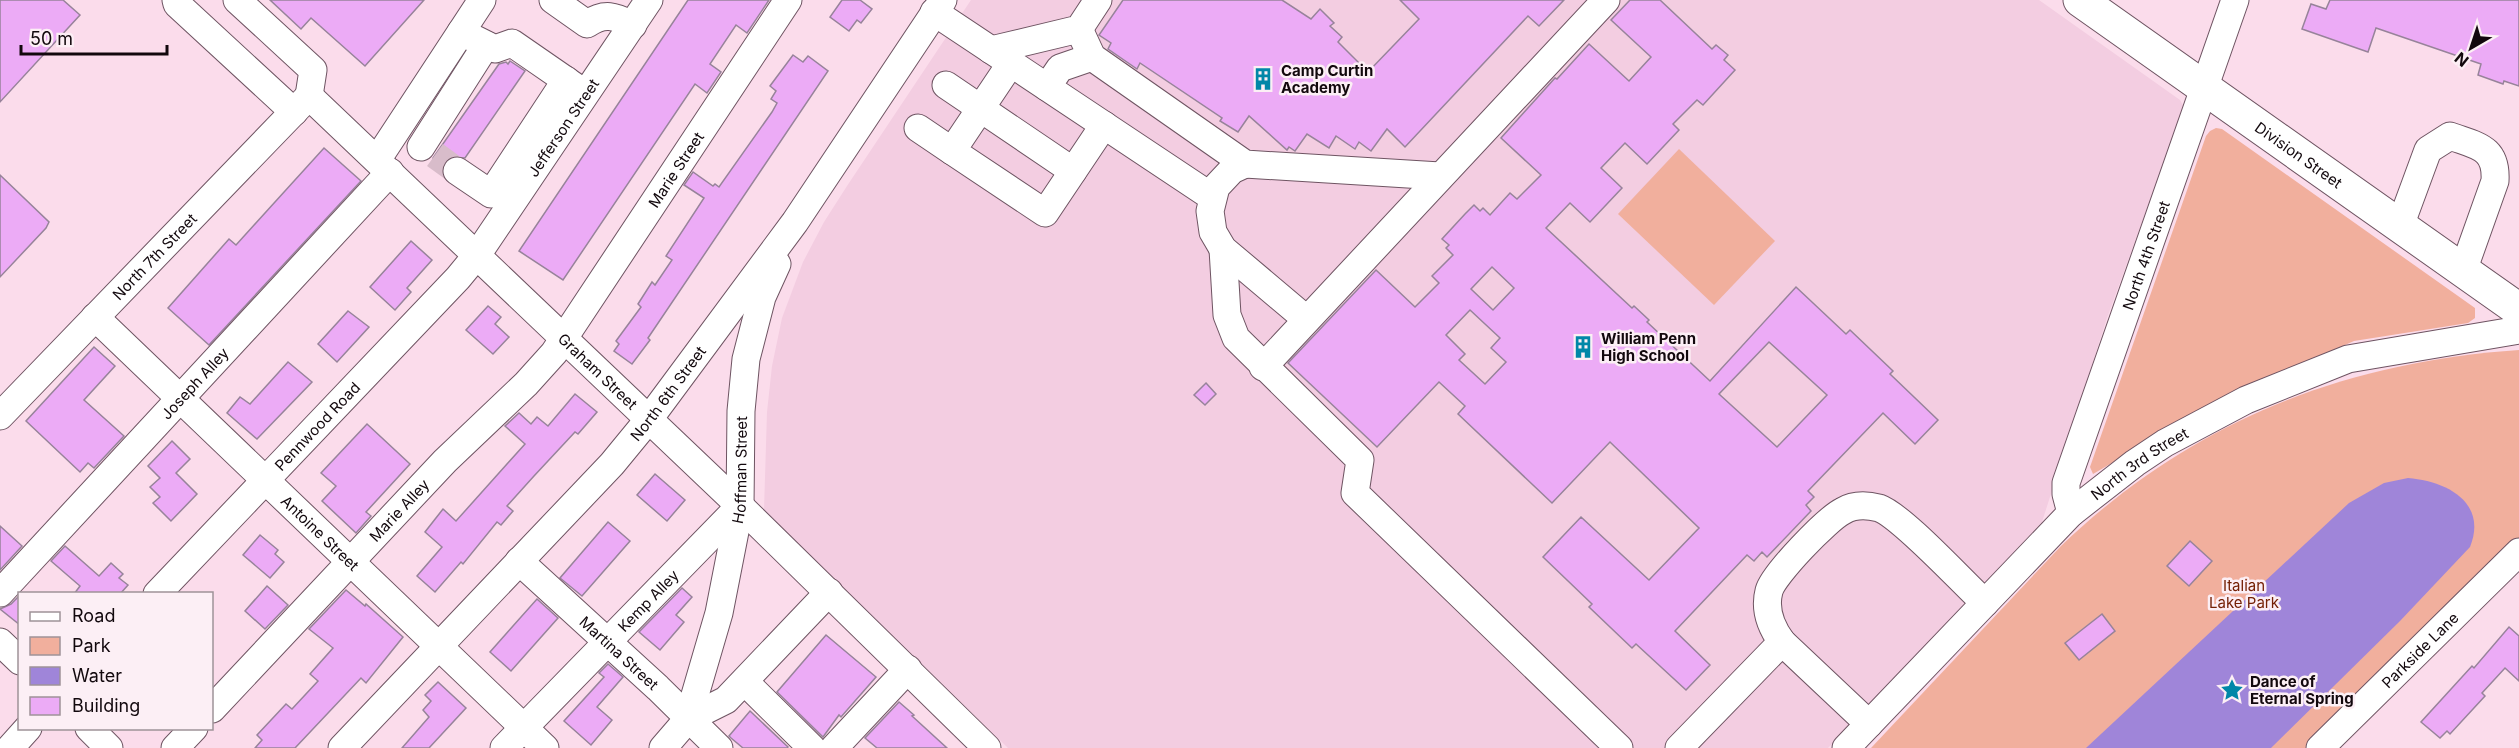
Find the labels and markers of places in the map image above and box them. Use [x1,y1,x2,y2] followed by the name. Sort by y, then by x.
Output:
[1281,61,1373,97] place label: Camp Curtin Academy
[1250,66,1276,92] building icon: Camp Curtin Academy
[1601,329,1696,365] place label: William Penn High School
[1570,334,1596,360] building icon: William Penn High School
[2250,672,2354,708] place label: Dance of Eternal Spring
[2219,677,2245,703] place icon: Dance of Eternal Spring

